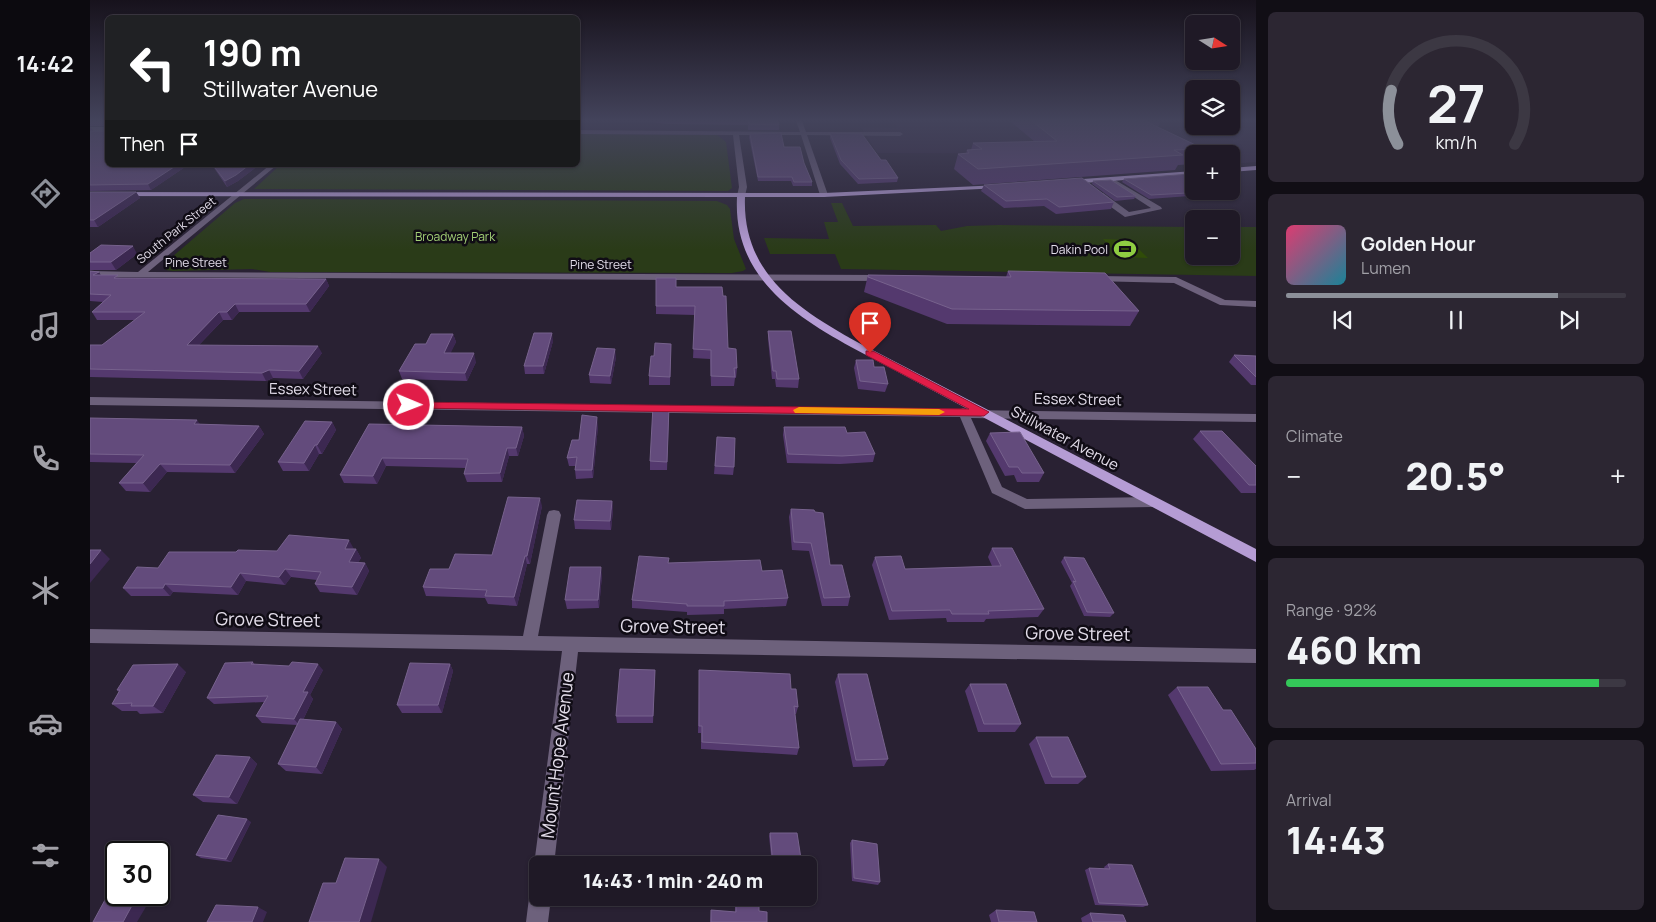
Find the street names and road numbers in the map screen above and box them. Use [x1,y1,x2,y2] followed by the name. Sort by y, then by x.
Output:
[133,193,219,267] street label: South Park Street
[165,254,227,271] street label: Pine Street
[570,256,632,273] street label: Pine Street
[269,378,357,400] street label: Essex Street
[1034,388,1122,410] street label: Essex Street
[1007,401,1123,475] street label: Stillwater Avenue
[215,606,321,632] street label: Grove Street
[620,613,726,639] street label: Grove Street
[1025,620,1131,646] street label: Grove Street
[535,670,579,840] street label: Mount Hope Avenue

